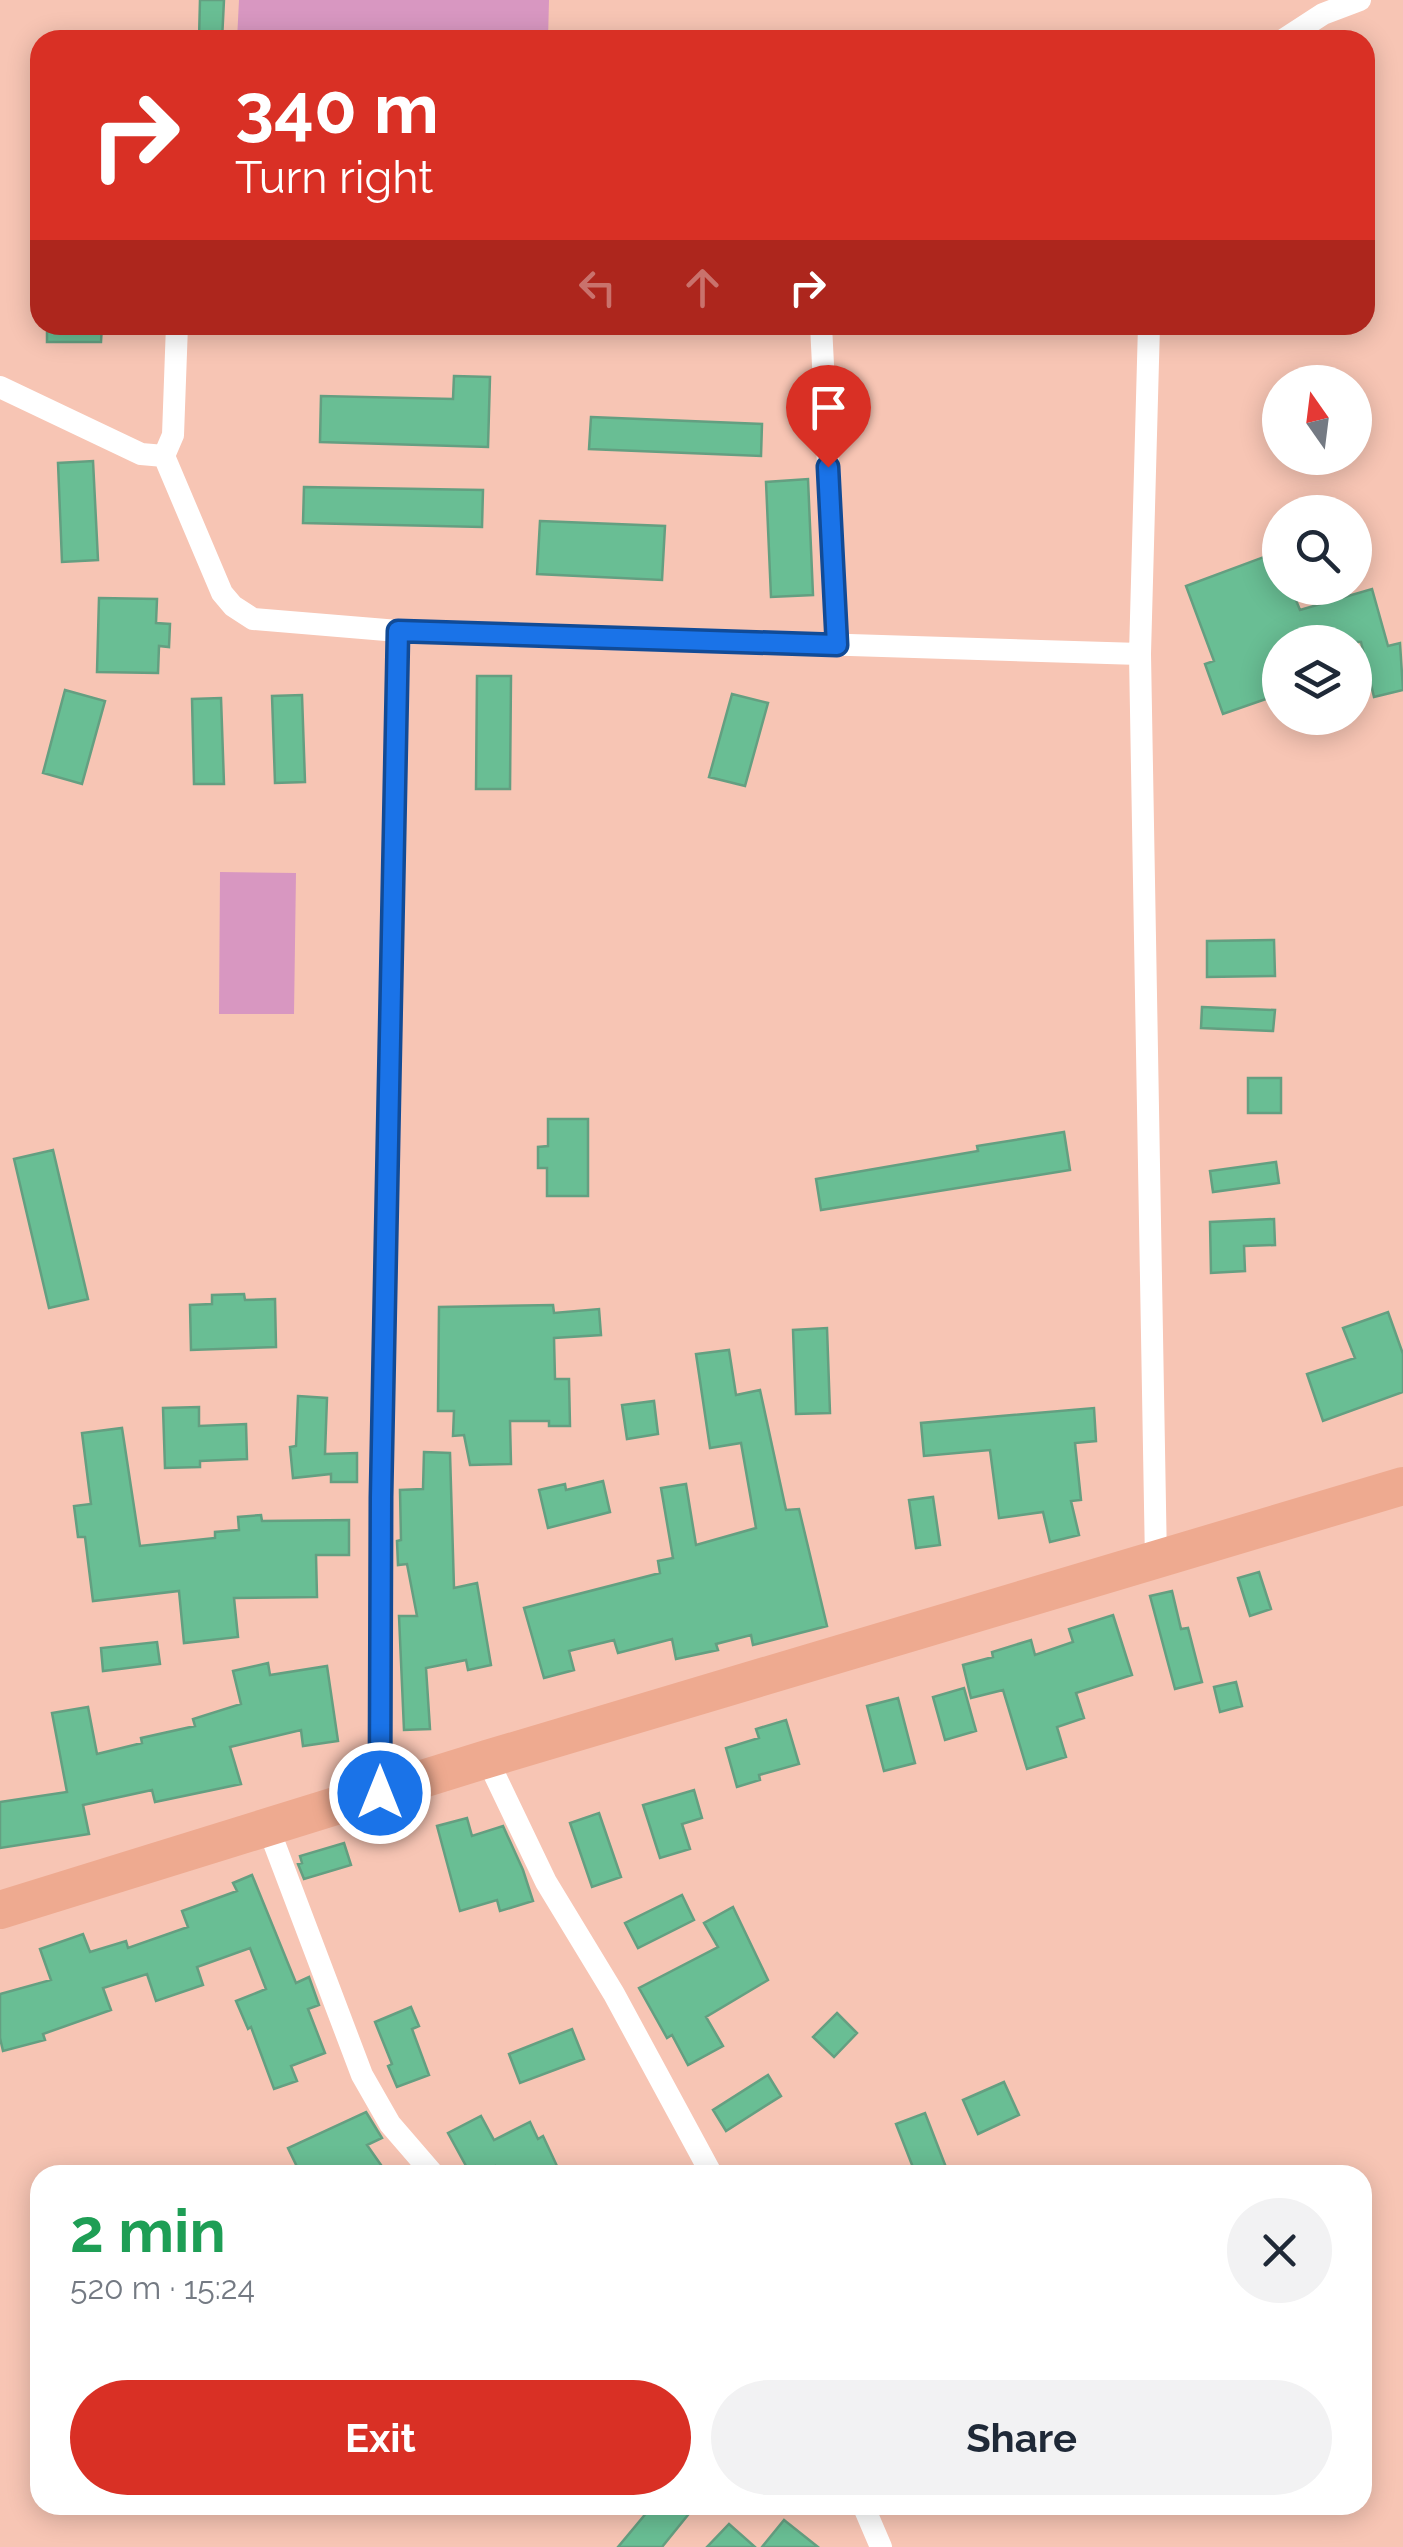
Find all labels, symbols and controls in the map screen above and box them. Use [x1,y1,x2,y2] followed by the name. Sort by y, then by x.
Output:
[235,67,439,149] text: 340 m
[70,70,200,200] icon: right
[235,151,433,204] text: Turn right
[570,260,625,315] icon: left
[675,260,730,315] icon: ahead
[780,260,835,315] icon: right
[786,365,871,468] pin
[1262,365,1372,475] north arrow
[1262,365,1372,735] map controls
[801,380,856,435] icon: arrive
[1262,495,1372,605] button: search
[1262,625,1372,735] button: layers
[328,1741,432,1845] position arrow
[70,2196,226,2266] text: 2 min
[1227,2198,1332,2303] button: close
[70,2269,255,2306] text: 520 m · 15:24
[70,2380,691,2495] button: Exit
[711,2380,1332,2495] button: Share

